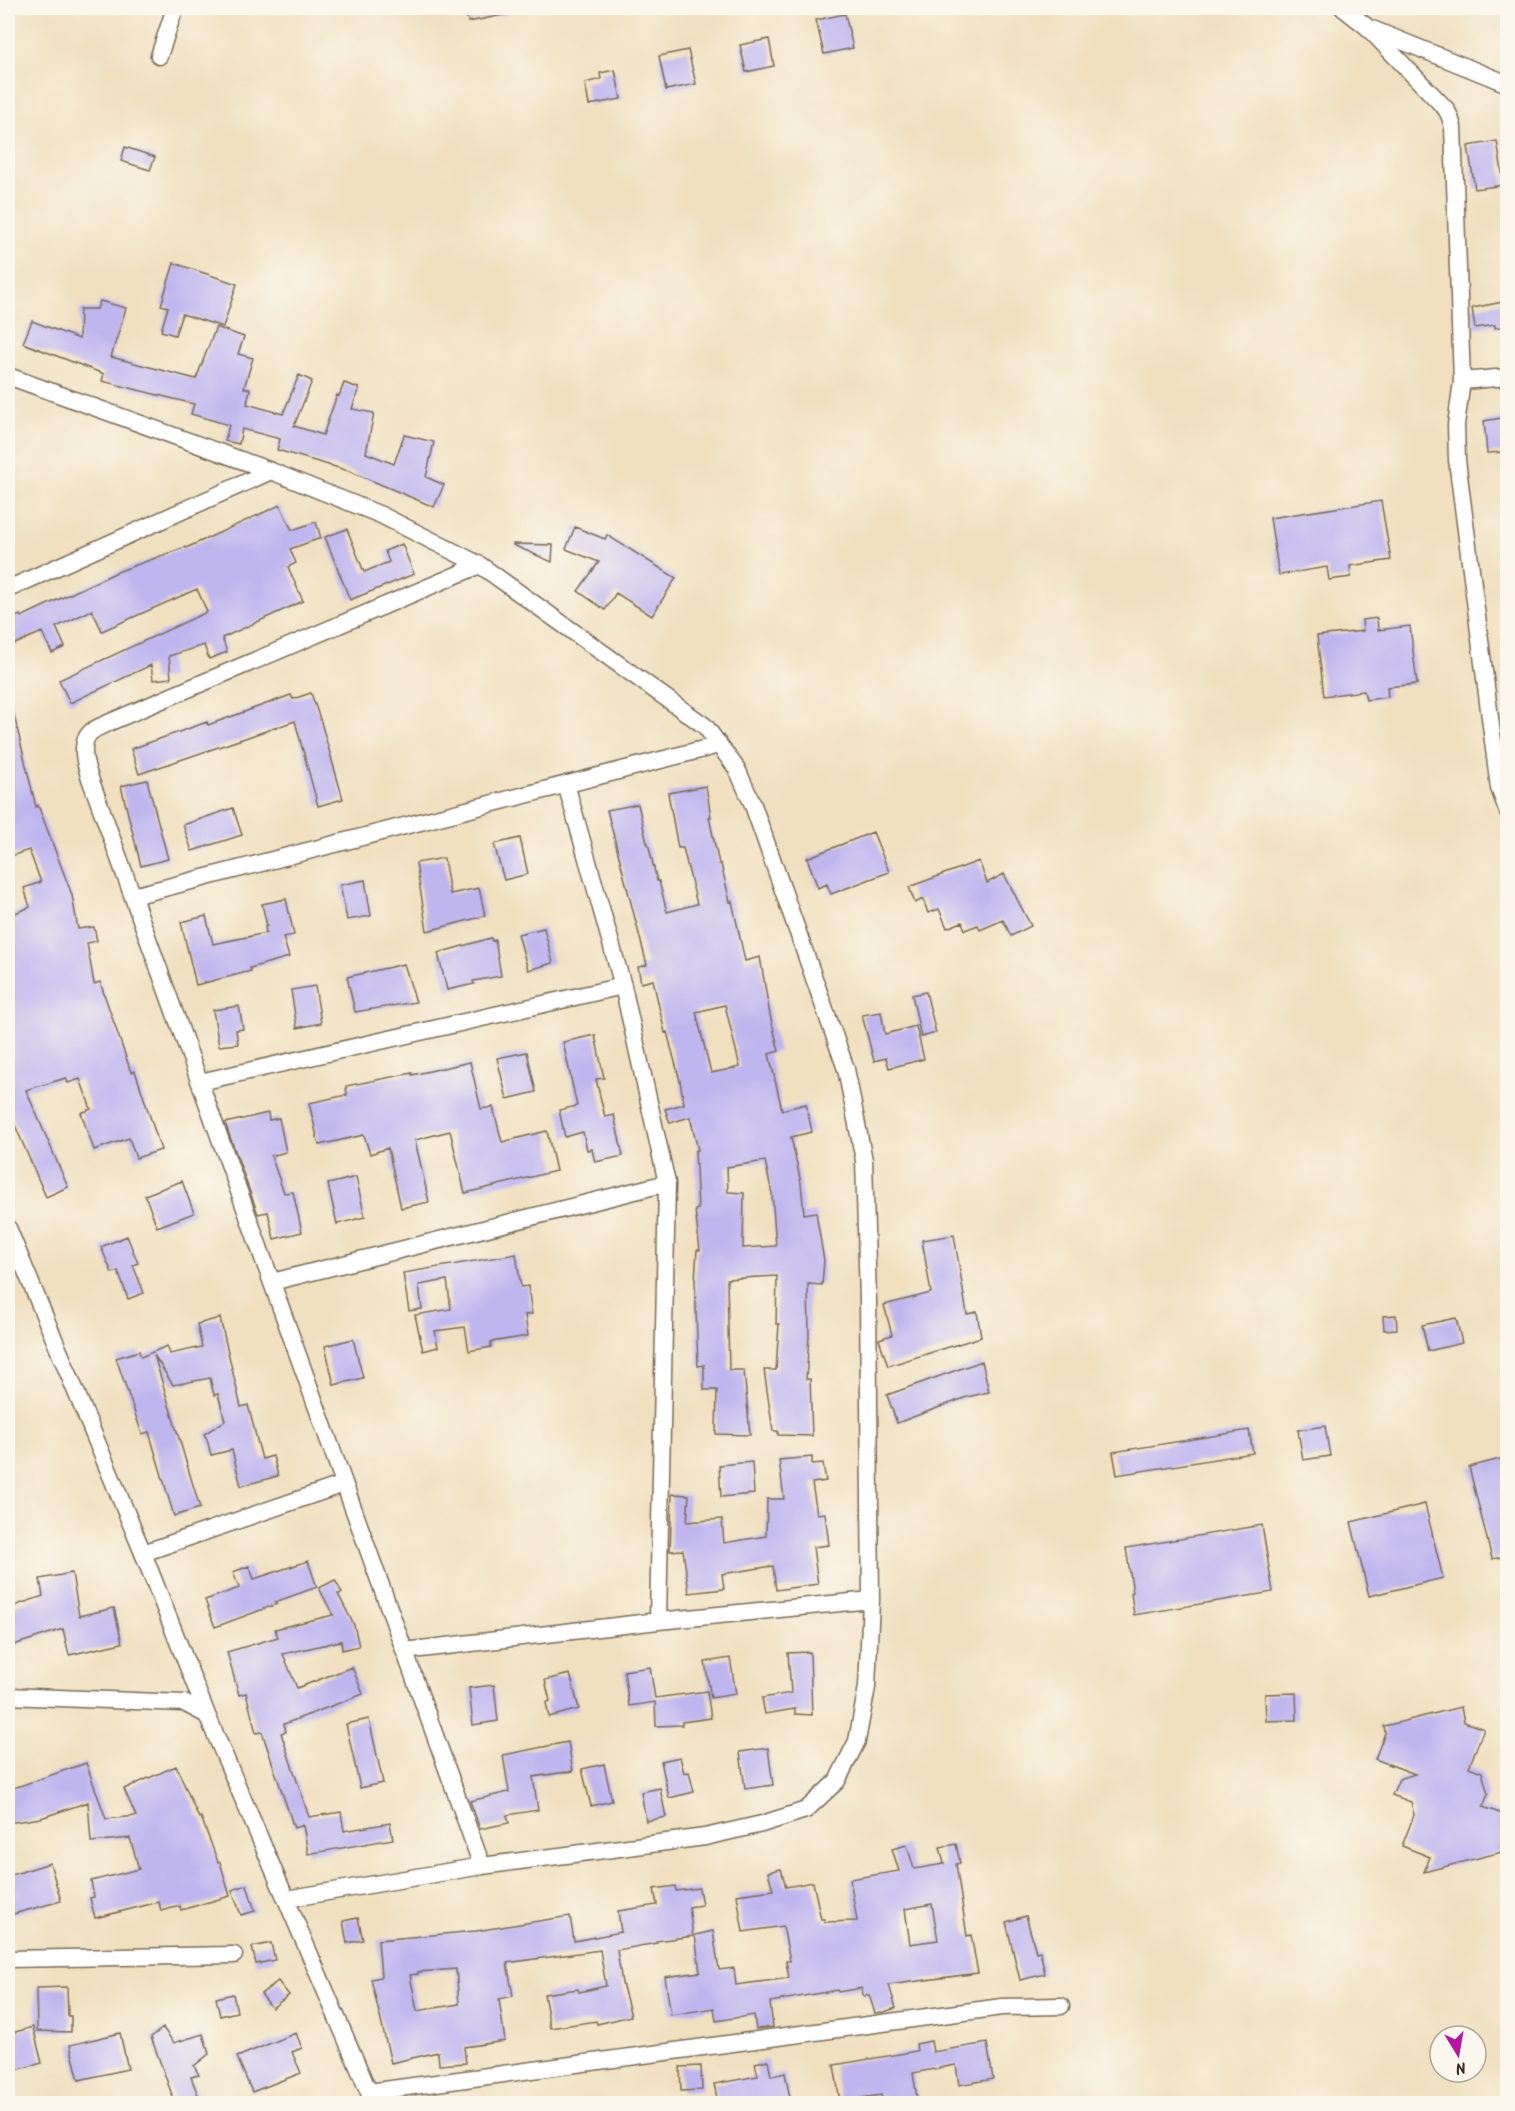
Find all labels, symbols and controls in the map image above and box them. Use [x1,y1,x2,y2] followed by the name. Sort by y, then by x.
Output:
[1428,2024,1488,2084] north arrow
[1453,2054,1468,2080] text: N

